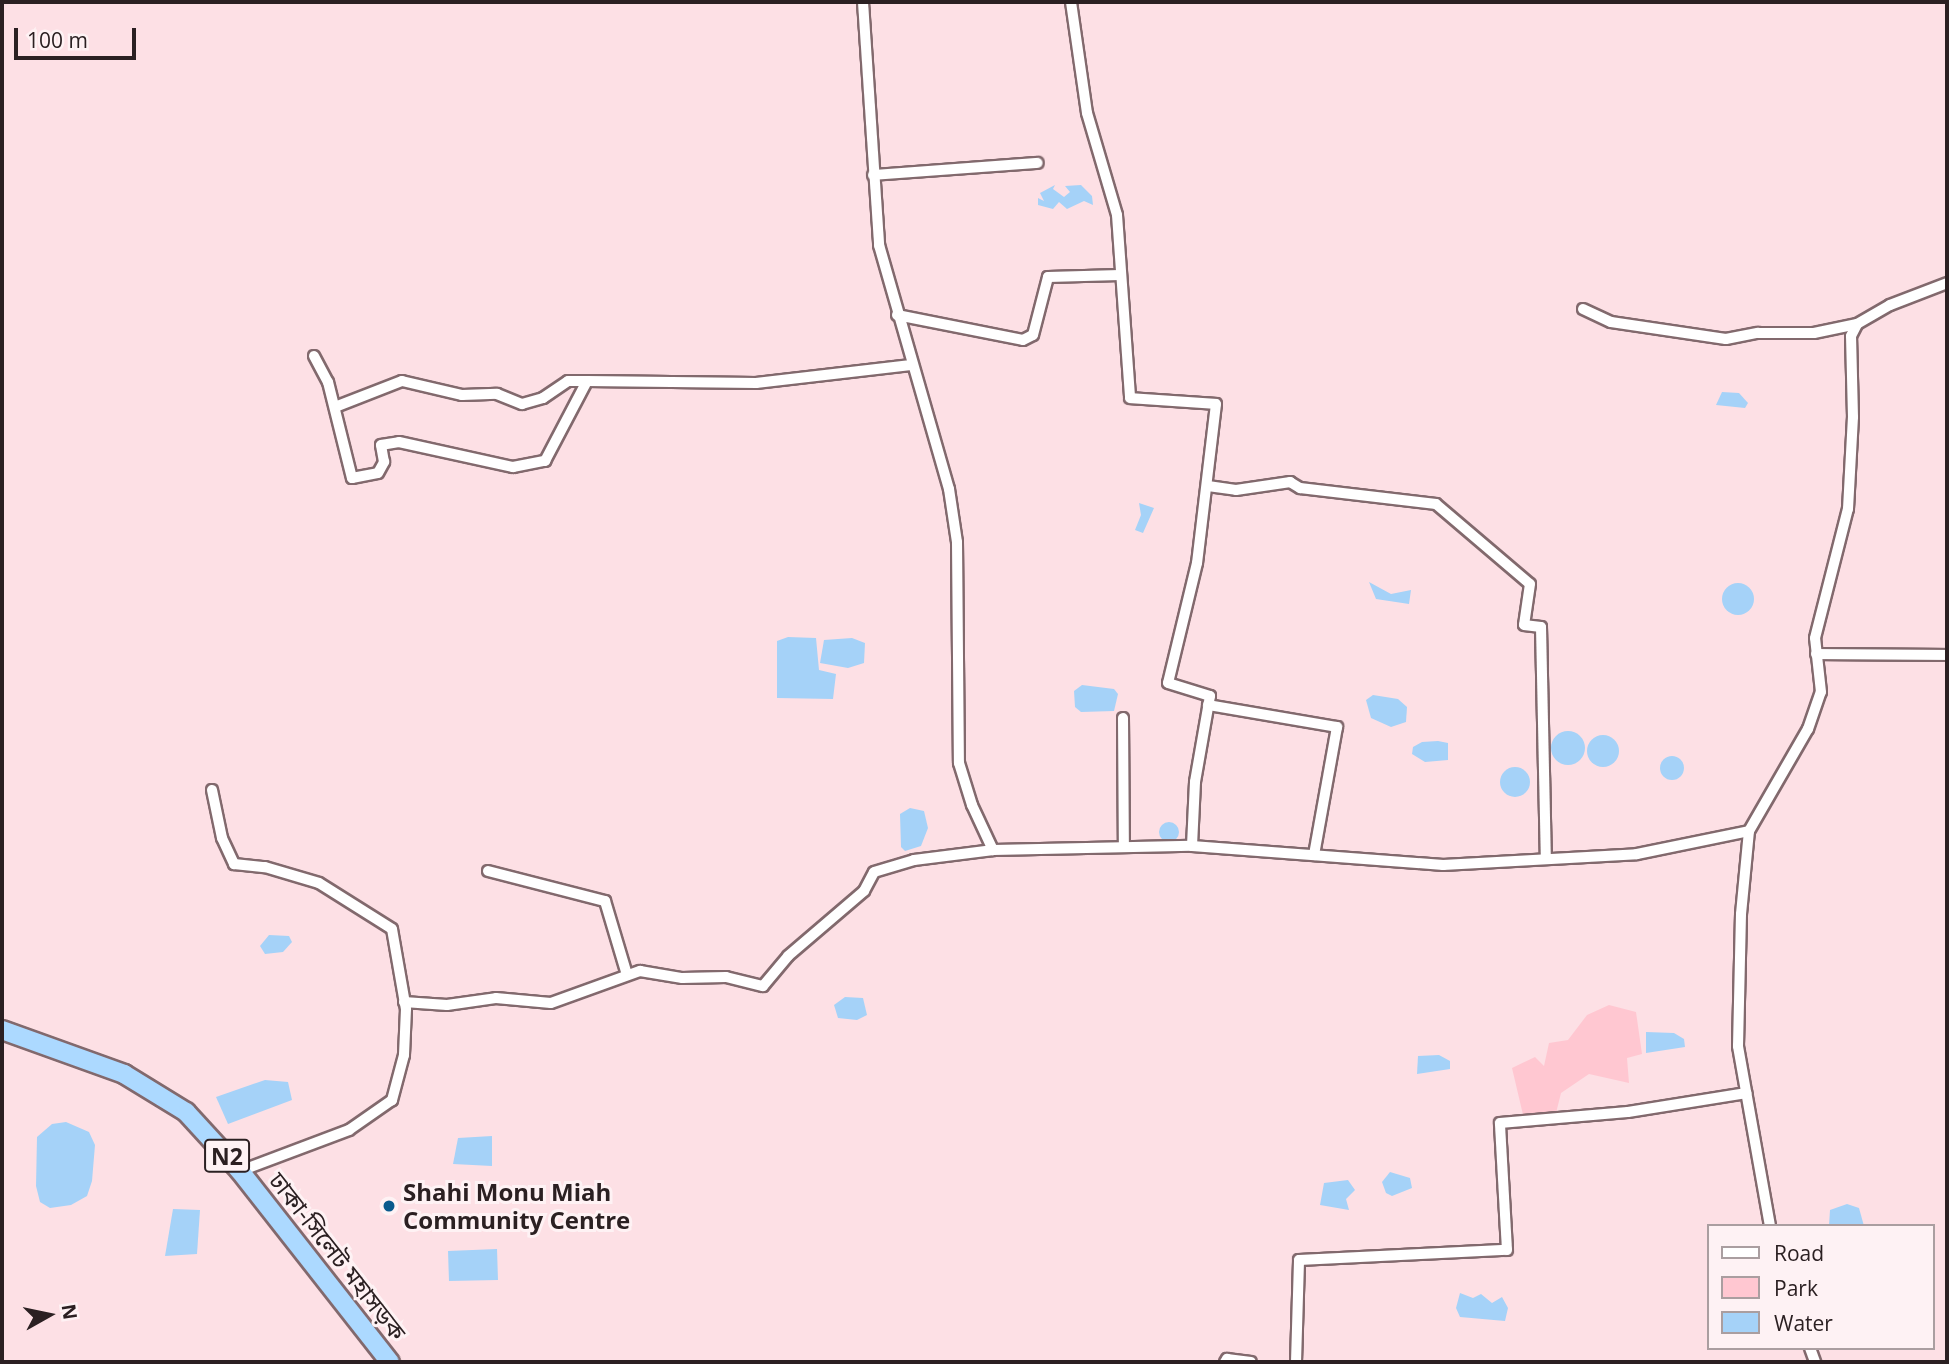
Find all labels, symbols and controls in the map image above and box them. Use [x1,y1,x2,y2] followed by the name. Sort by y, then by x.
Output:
[18,14,140,58] scale bar
[27,26,88,54] text: 100 m
[202,1136,252,1176] road number: N2
[263,1166,413,1346] street label: ঢাকা-সিলেট মহাসড়ক
[403,1178,630,1234] place label: Shahi Monu Miah Community Centre
[381,1198,397,1214] marker: Shahi Monu Miah Community Centre
[1708,1224,1935,1350] legend
[1774,1239,1824,1267] text: Road
[1774,1274,1818,1302] text: Park
[14,1280,84,1350] north arrow
[56,1302,84,1321] text: N
[1774,1309,1833,1337] text: Water

